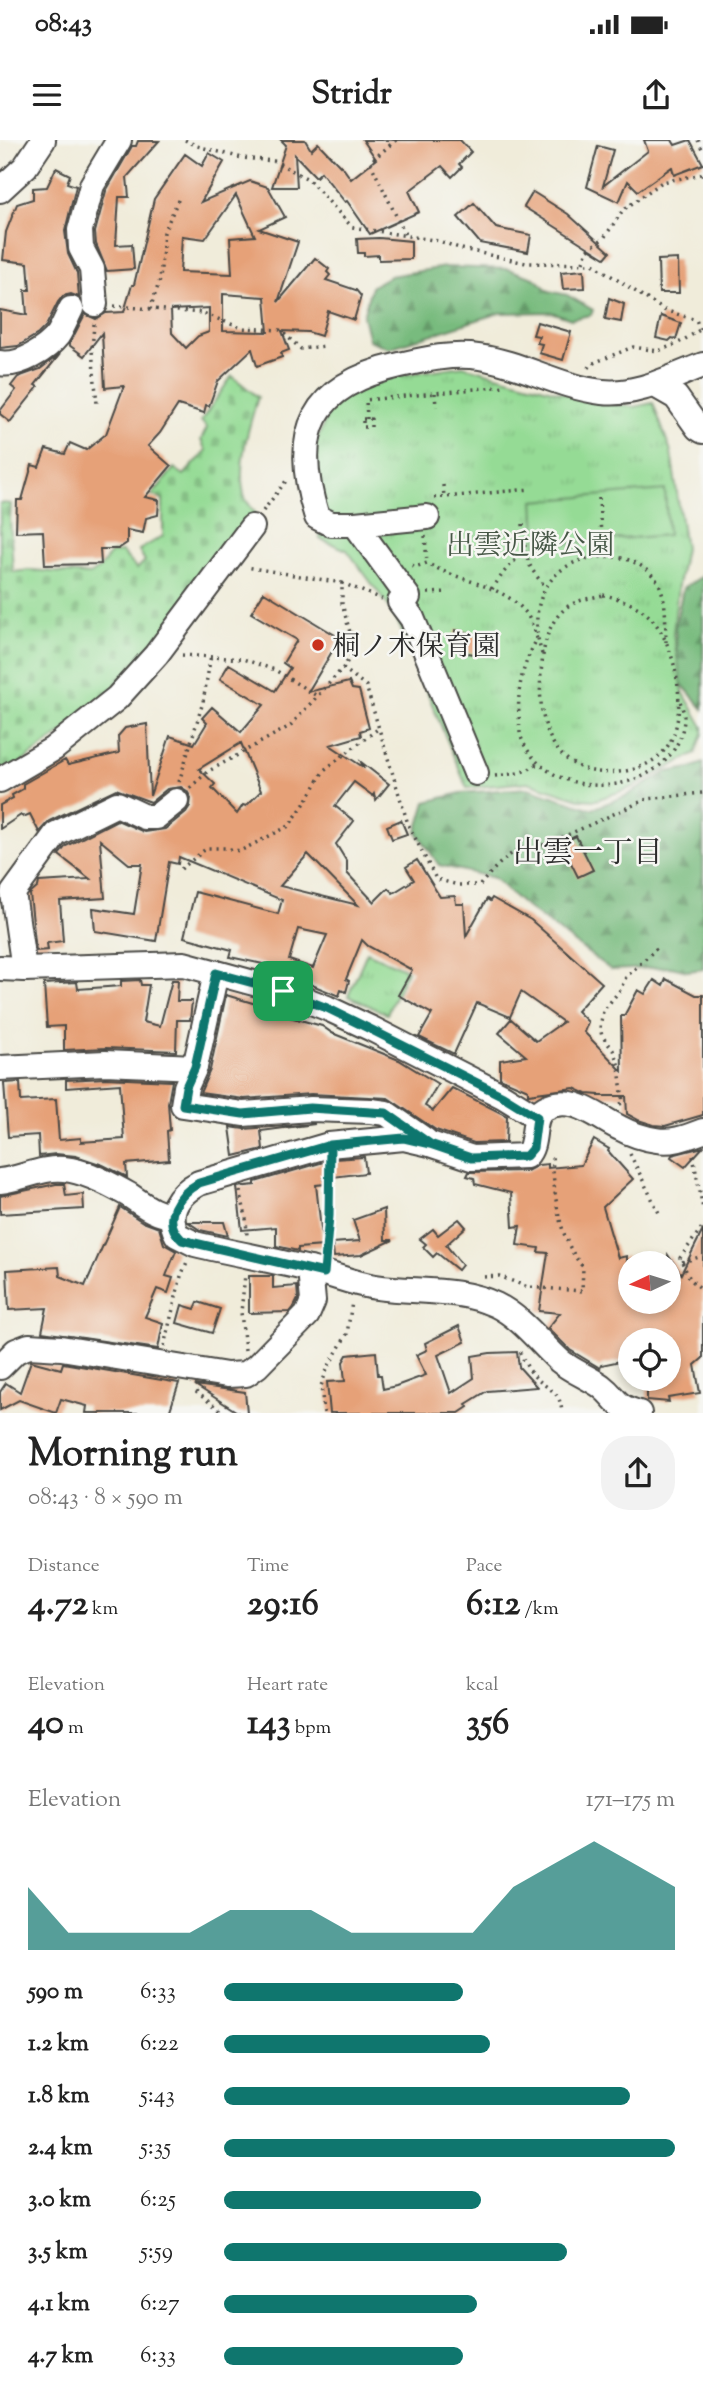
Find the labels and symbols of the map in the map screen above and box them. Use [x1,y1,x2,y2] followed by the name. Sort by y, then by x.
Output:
[446,527,614,567] park label: 出雲近隣公園
[332,628,500,668] place label: 桐ノ木保育園
[310,637,326,653] marker: 桐ノ木保育園
[513,833,663,876] district label: 出雲一丁目
[253,961,313,1021] pin
[618,1251,681,1314] north arrow

